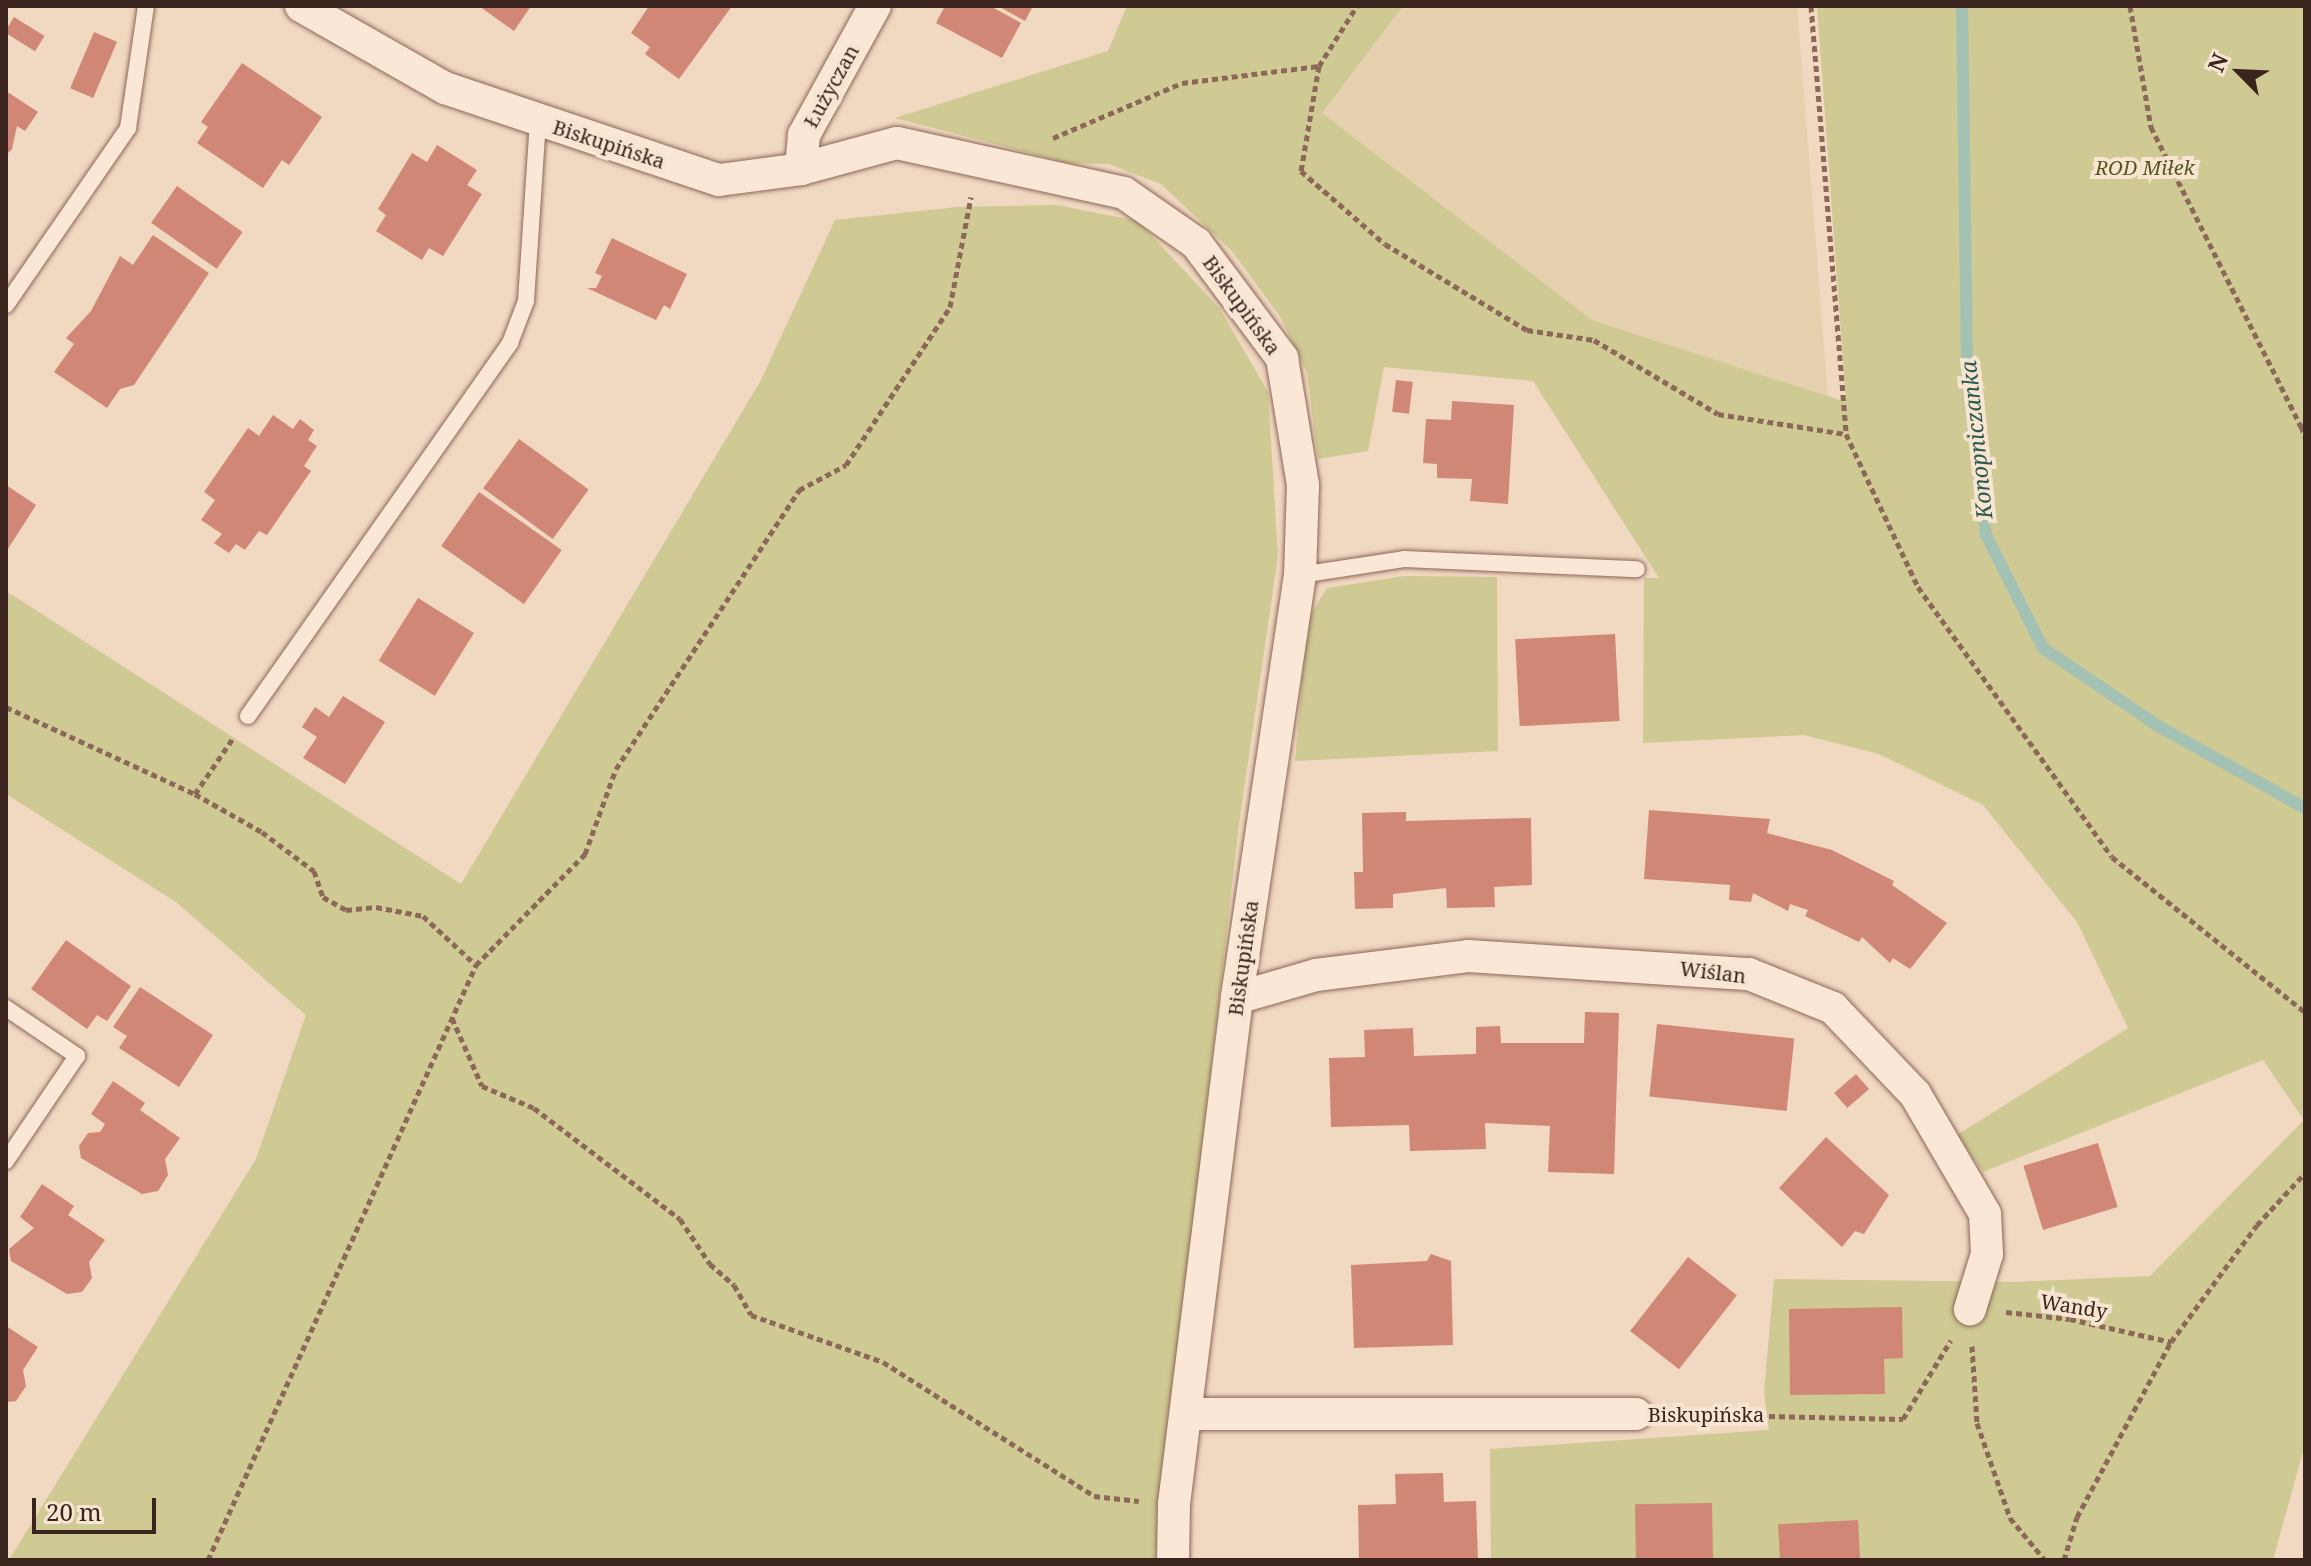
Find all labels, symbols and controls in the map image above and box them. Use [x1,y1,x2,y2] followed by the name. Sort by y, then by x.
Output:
[2199,32,2279,112] north arrow
[798,40,864,132] street label: Łużyczan
[2200,48,2234,76] text: N
[550,115,668,173] street label: Biskupińska
[2095,155,2195,179] park label: ROD Miłek
[1198,251,1286,359] street label: Biskupińska
[1955,360,1997,520] water label: Konopniczanka
[1223,899,1263,1017] street label: Biskupińska
[1678,956,1748,988] street label: Wiślan
[2039,1289,2109,1323] street label: Wandy
[1648,1402,1764,1426] street label: Biskupińska
[36,1482,160,1532] scale bar
[46,1495,102,1528] text: 20 m

